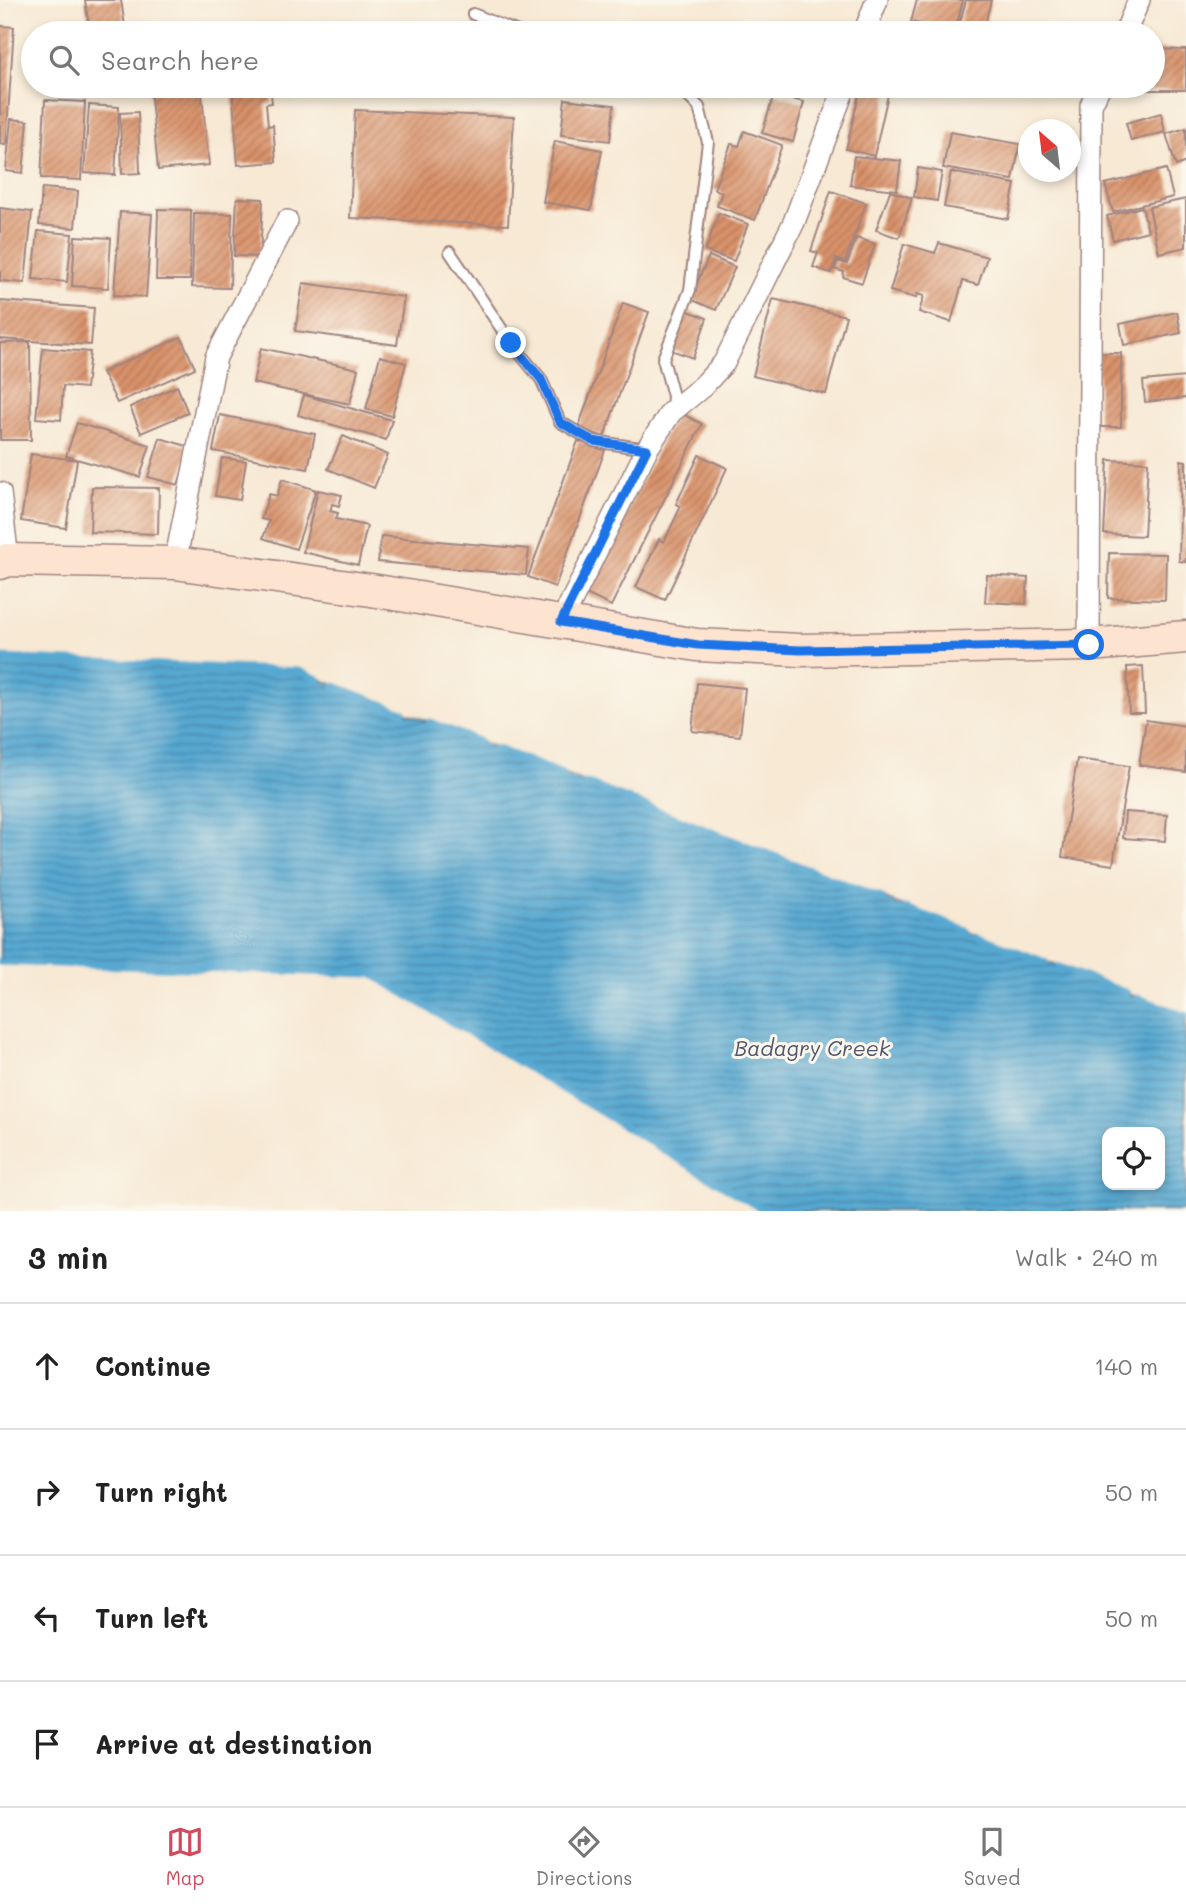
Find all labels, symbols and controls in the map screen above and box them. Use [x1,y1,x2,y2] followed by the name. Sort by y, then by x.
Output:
[21,21,1165,98] search box
[45,41,83,79] icon: search
[101,43,259,77] text: Search here
[1018,119,1081,182] north arrow
[495,327,526,358] route end
[1073,629,1104,660] route start
[734,1034,891,1061] water label: Badagry Creek
[1102,1127,1165,1190] map controls
[1102,1127,1165,1190] button: locate
[28,1237,108,1277] text: 3 min
[1015,1242,1158,1272] text: Walk · 240 m
[28,1347,66,1385] icon: ahead
[95,1349,211,1383] text: Continue
[1094,1351,1158,1381] text: 140 m
[28,1473,66,1511] icon: right
[95,1475,228,1509] text: Turn right
[1105,1477,1158,1507] text: 50 m
[28,1599,66,1637] icon: left
[95,1601,208,1635] text: Turn left
[1105,1603,1158,1633] text: 50 m
[28,1725,66,1763] icon: arrive
[95,1727,372,1761] text: Arrive at destination
[166,1823,204,1890] tab: Map
[536,1823,632,1890] tab: Directions
[964,1823,1020,1890] tab: Saved

